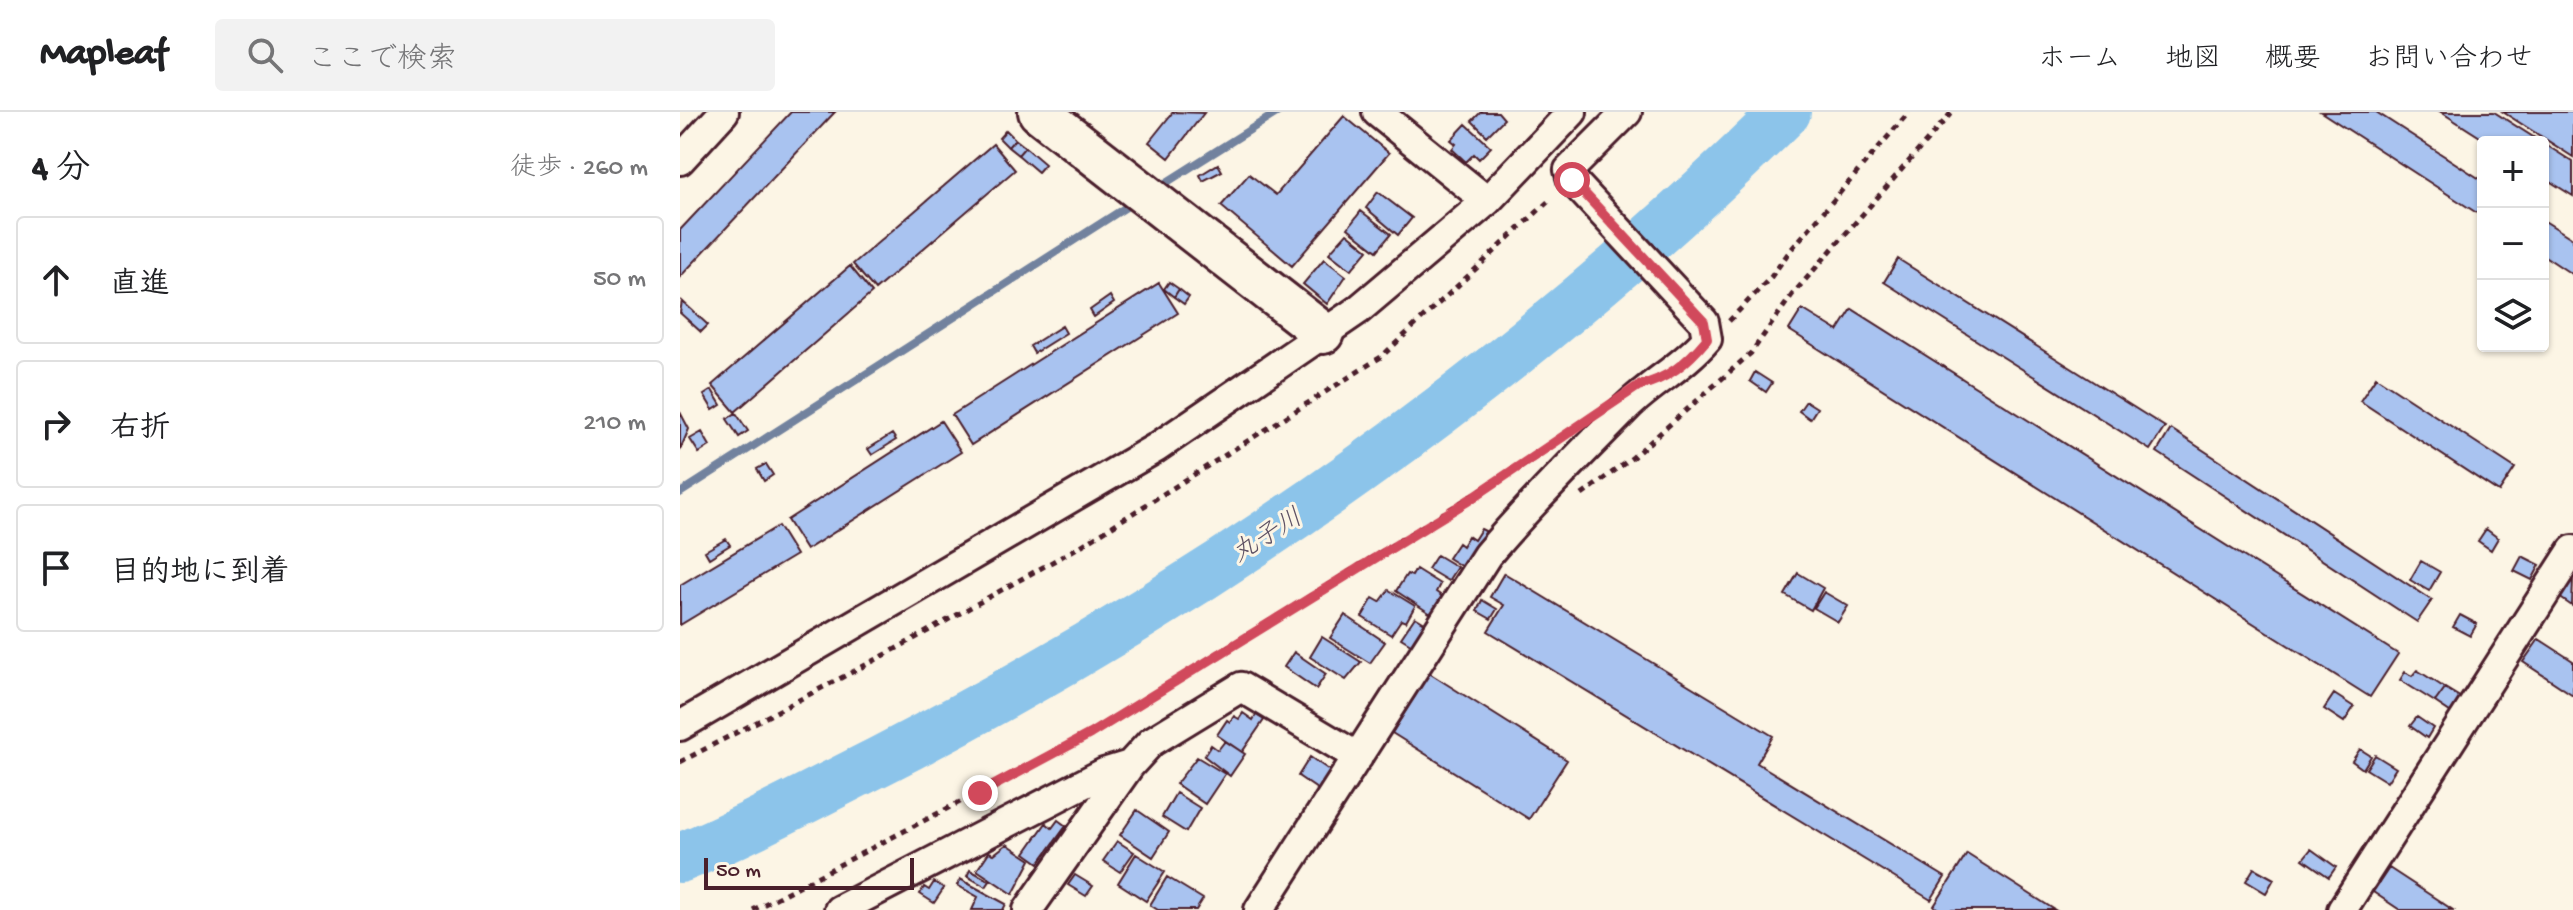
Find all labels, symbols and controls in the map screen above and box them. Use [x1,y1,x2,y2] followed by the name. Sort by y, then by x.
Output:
[215,19,775,91] search box
[40,33,167,77] text: Mapleaf
[243,33,287,77] icon: search
[307,44,457,79] text: ここで検索
[2038,44,2121,77] text: ホーム
[2165,44,2221,77] text: 地図
[2265,44,2321,77] text: 概要
[2365,44,2533,77] text: お問い合わせ
[2477,136,2549,352] map controls
[2477,136,2549,208] button: +
[32,151,90,191] text: 4 分
[510,154,648,185] text: 徒歩 · 260 m
[1554,162,1590,198] route start
[2477,208,2549,280] button: −
[34,258,78,302] icon: ahead
[593,265,646,296] text: 50 m
[110,269,170,304] text: 直進
[2477,280,2549,352] button: layers
[34,402,78,446] icon: right
[583,409,646,440] text: 210 m
[110,413,170,448] text: 右折
[1227,503,1310,572] water label: 丸子川
[34,546,78,590] icon: arrive
[110,557,290,592] text: 目的地に到着
[962,775,998,811] route end
[704,854,914,890] scale bar
[716,859,761,885] text: 50 m

